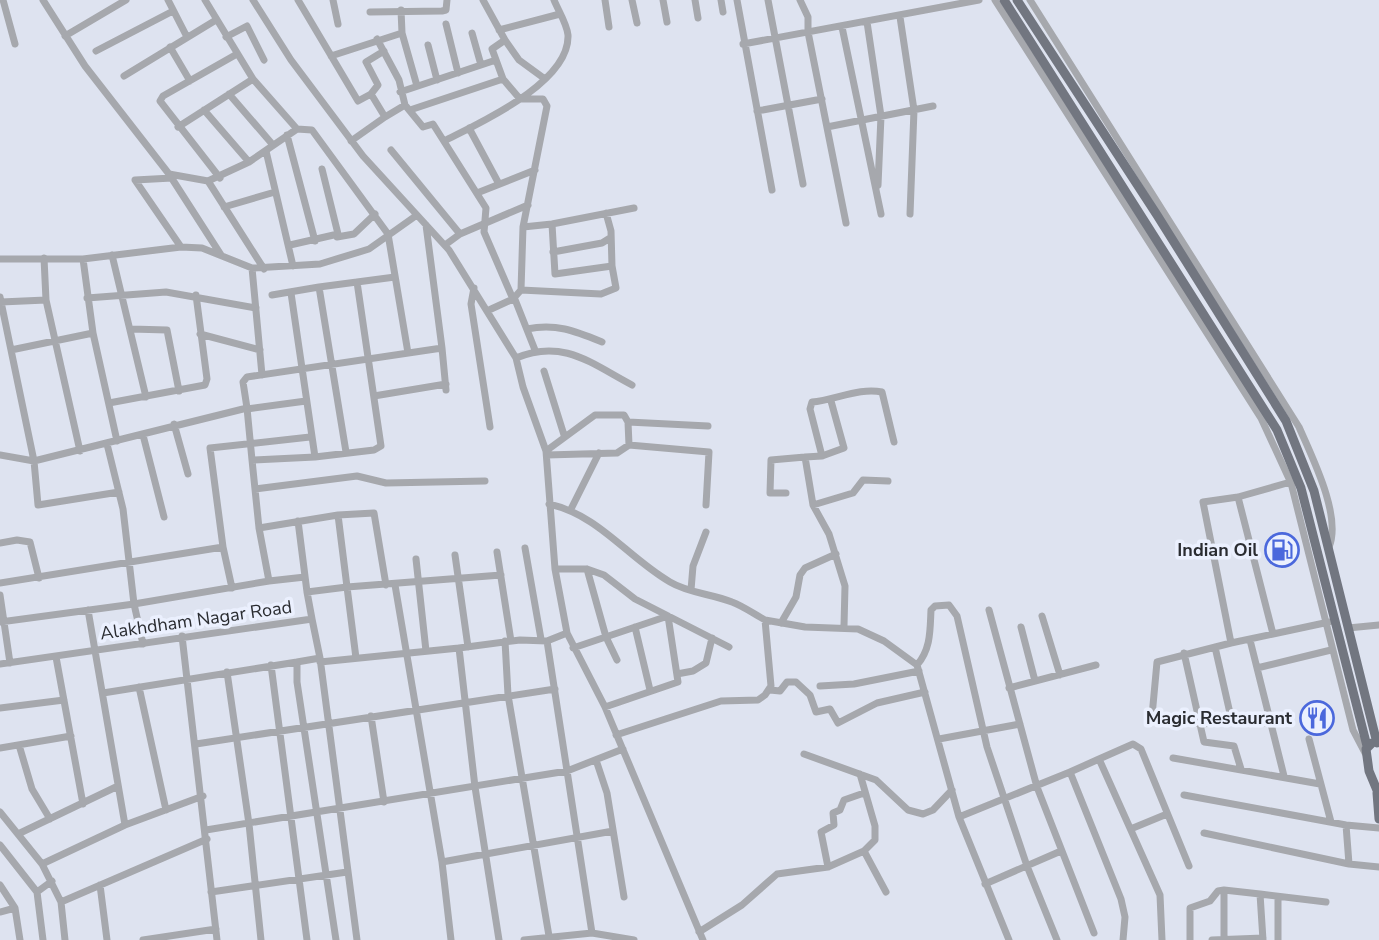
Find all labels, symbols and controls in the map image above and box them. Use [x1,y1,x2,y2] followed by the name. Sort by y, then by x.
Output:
[1263,531,1301,569] fuel station icon: Indian Oil
[1177,538,1258,562] place label: Indian Oil
[99,595,293,645] street label: Alakhdham Nagar Road
[1298,699,1336,737] restaurant icon: Magic Restaurant
[1146,706,1292,730] place label: Magic Restaurant

